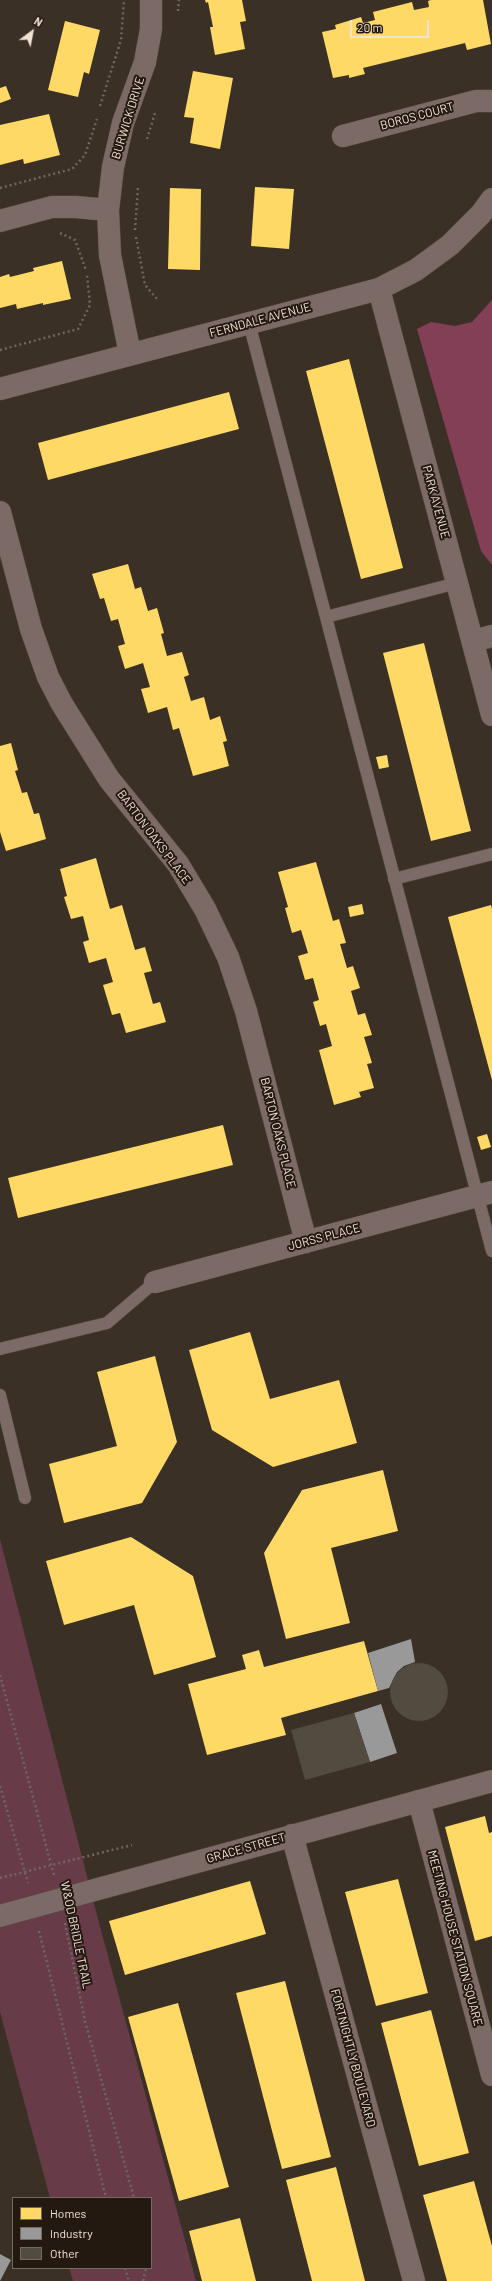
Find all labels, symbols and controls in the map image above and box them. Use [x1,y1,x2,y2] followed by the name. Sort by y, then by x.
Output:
[12,12,52,52] north arrow
[352,12,431,38] scale bar
[32,14,45,29] text: N
[357,20,383,34] text: 20 m
[109,75,147,161] street label: BURWICK DRIVE
[378,99,456,133] street label: BOROS COURT
[208,300,312,340] street label: FERNDALE AVENUE
[419,464,453,540] street label: PARK AVENUE
[114,787,194,887] street label: BARTON OAKS PLACE
[257,1076,299,1190] street label: BARTON OAKS PLACE
[286,1220,362,1254] street label: JORSS PLACE
[205,1830,287,1866] street label: GRACE STREET
[425,1848,485,2028] street label: MEETING HOUSE STATION SQUARE
[58,1880,94,1990] street label: W&OD BRIDLE TRAIL
[328,1987,378,2129] street label: FORTNIGHTLY BOULEVARD
[12,2197,152,2269] legend
[50,2206,86,2220] text: Homes
[50,2226,93,2240] text: Industry
[50,2246,79,2260] text: Other

